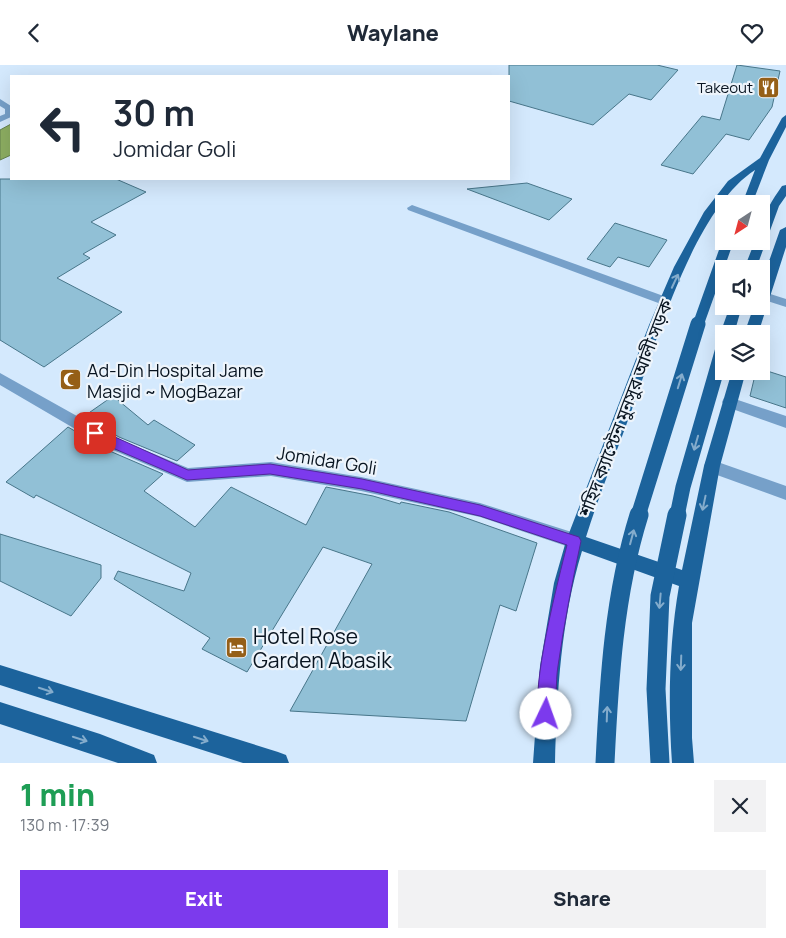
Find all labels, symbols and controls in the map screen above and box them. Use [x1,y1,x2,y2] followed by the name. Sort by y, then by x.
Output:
[347,18,439,48] text: Waylane
[20,19,48,47] icon: back
[738,19,766,47] icon: heart
[757,75,781,99] restaurant icon: Takeout
[697,77,753,98] place label: Takeout
[113,89,195,137] text: 30 m
[30,95,95,160] icon: left
[113,134,236,164] text: Jomidar Goli
[715,195,770,250] north arrow
[715,195,770,380] map controls
[715,260,770,315] button: sound
[670,274,680,289] one-way arrow
[572,295,678,521] street label: শহিদ ক্যাপ্টেন মুনসুর আলী সড়ক
[715,325,770,380] button: layers
[87,358,263,403] place label: Ad-Din Hospital Jame Masjid ~ MogBazar
[59,368,83,392] mosque icon: Ad-Din Hospital Jame Masjid ~ MogBazar
[675,373,685,389] one-way arrow
[74,412,116,454] pin
[81,419,109,447] icon: arrive
[691,434,701,450] one-way arrow
[275,440,379,480] street label: Jomidar Goli
[699,495,709,511] one-way arrow
[628,529,637,545] one-way arrow
[655,592,665,608] one-way arrow
[253,622,392,674] place label: Hotel Rose Garden Abasik
[225,636,249,660] hotel icon: Hotel Rose Garden Abasik
[676,655,686,671] one-way arrow
[38,686,54,695] one-way arrow
[519,687,571,739] position arrow
[603,707,612,723] one-way arrow
[193,734,209,744] one-way arrow
[71,735,87,744] one-way arrow
[20,774,95,815] text: 1 min
[714,780,766,832] button: close
[20,814,109,836] text: 130 m · 17:39
[20,870,388,928] button: Exit
[398,870,766,928] button: Share

